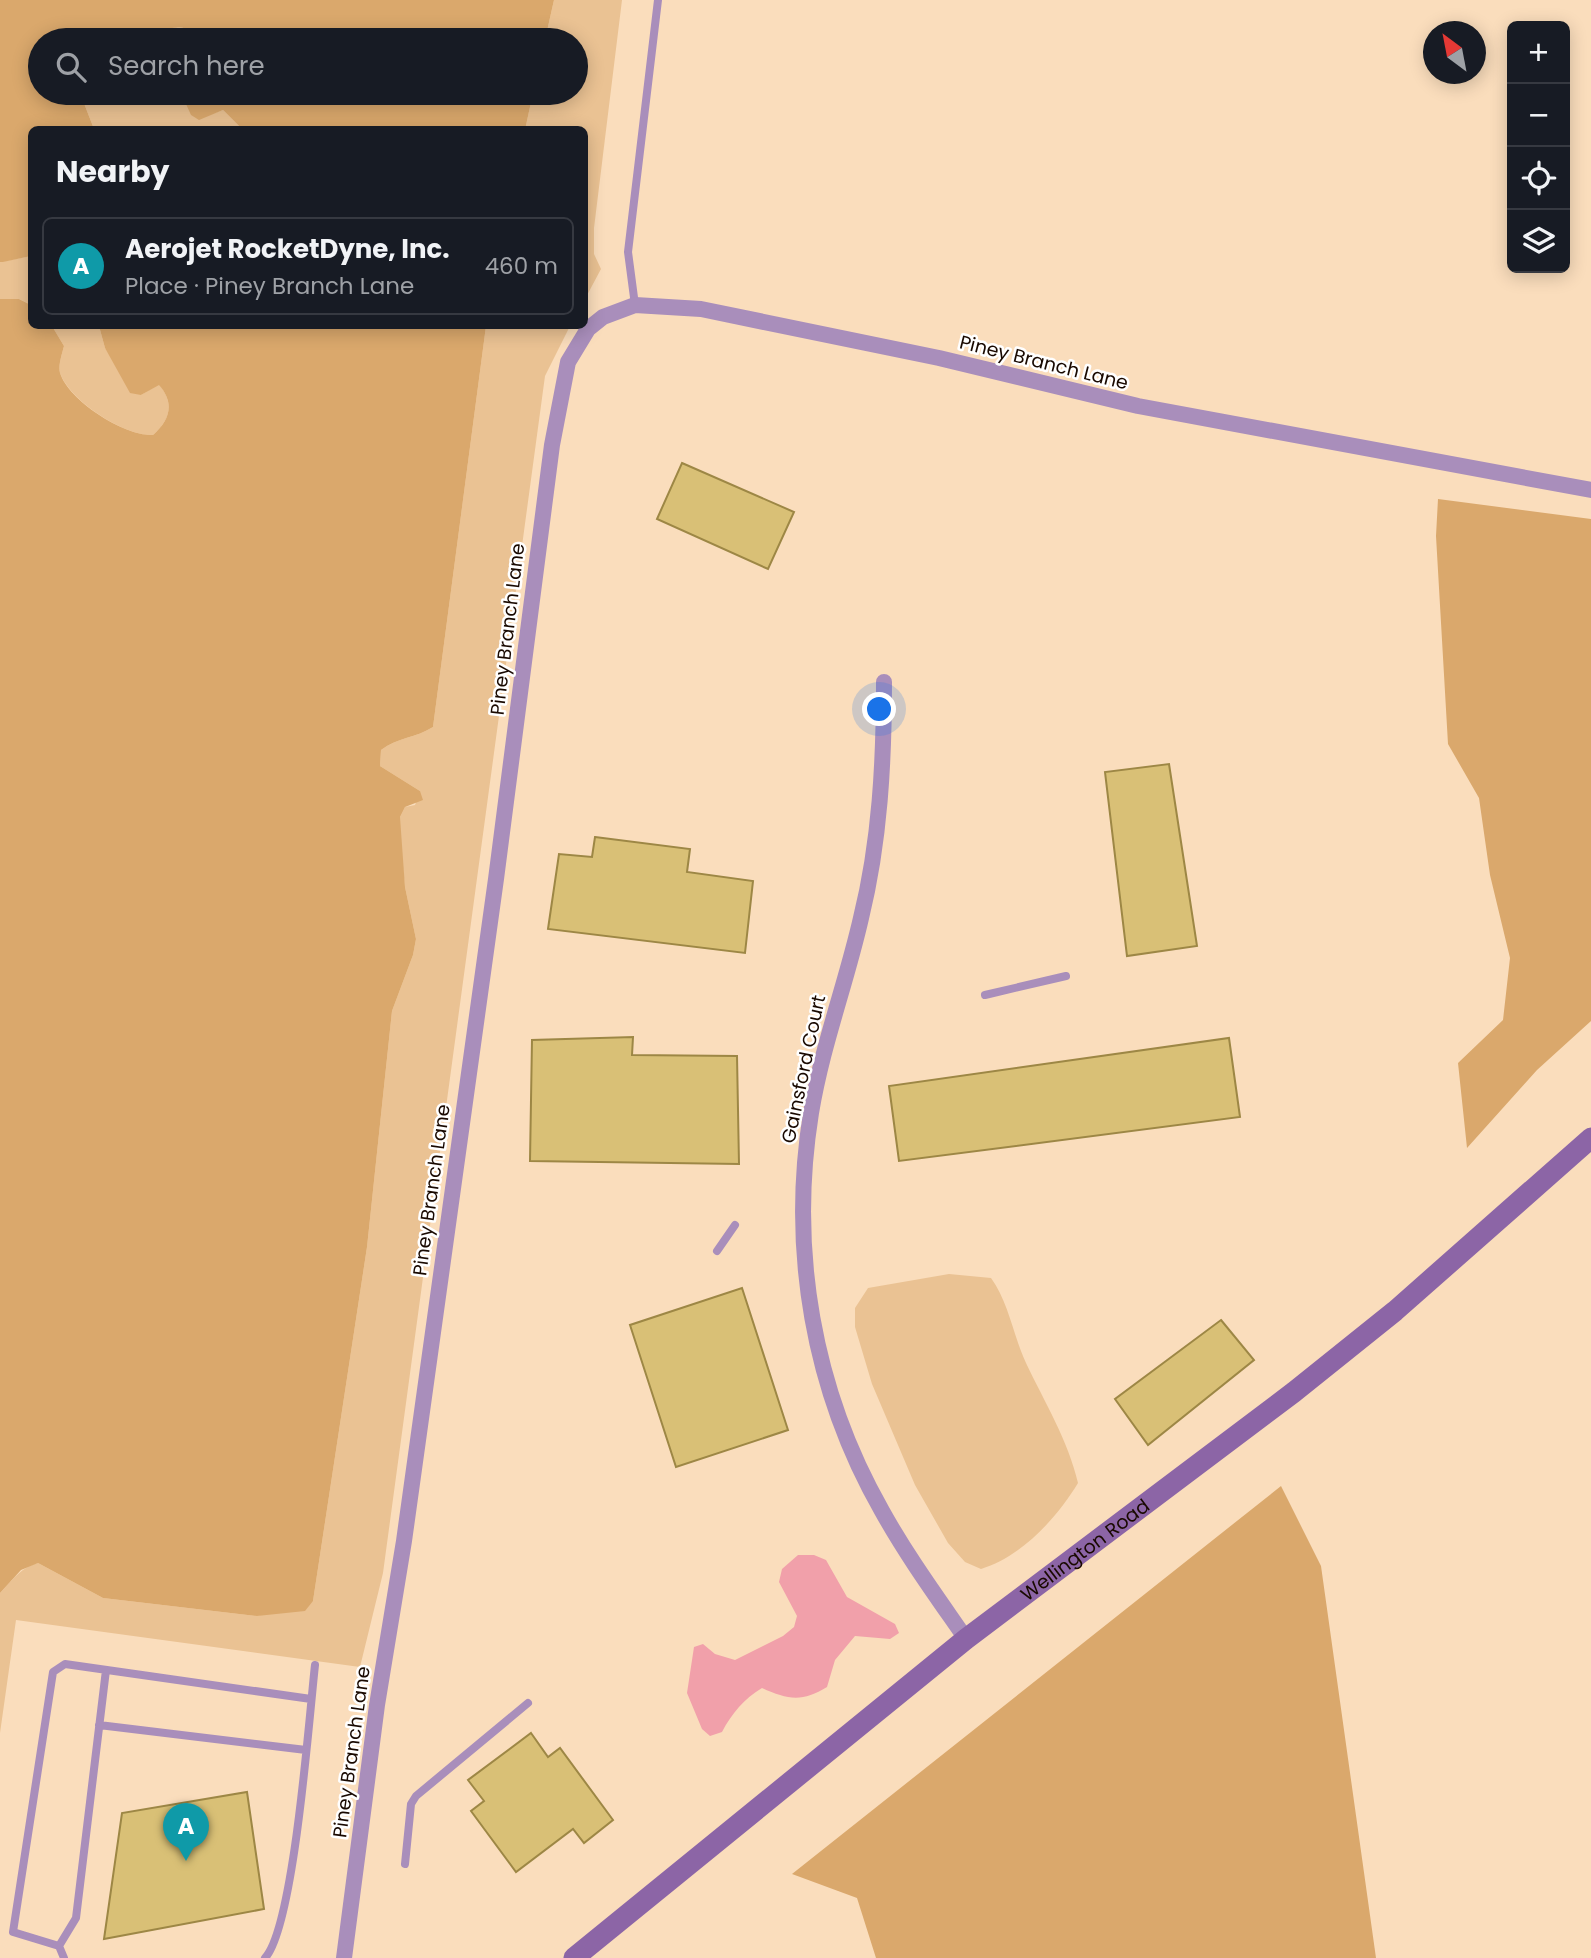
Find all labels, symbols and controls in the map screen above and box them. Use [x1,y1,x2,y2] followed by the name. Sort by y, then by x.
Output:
[1423,21,1486,84] north arrow
[1507,21,1570,273] map controls
[1507,21,1570,84] button: +
[28,28,588,105] search box
[52,48,90,86] icon: search
[108,48,265,84] text: Search here
[1507,84,1570,147] button: −
[1507,147,1570,210] button: locate
[56,150,170,193] text: Nearby
[1507,210,1570,273] button: layers
[125,231,450,267] text: Aerojet RocketDyne, Inc.
[73,250,89,282] text: A
[485,250,558,282] text: 460 m
[125,270,414,302] text: Place · Piney Branch Lane
[957,328,1131,396] street label: Piney Branch Lane
[484,542,531,717] street label: Piney Branch Lane
[862,692,896,726] your location
[775,992,832,1146] street label: Gainsford Court
[406,1103,457,1278] street label: Piney Branch Lane
[1015,1493,1155,1607] street label: Wellington Road
[326,1665,377,1840] street label: Piney Branch Lane
[163,1803,209,1861] pin: A

